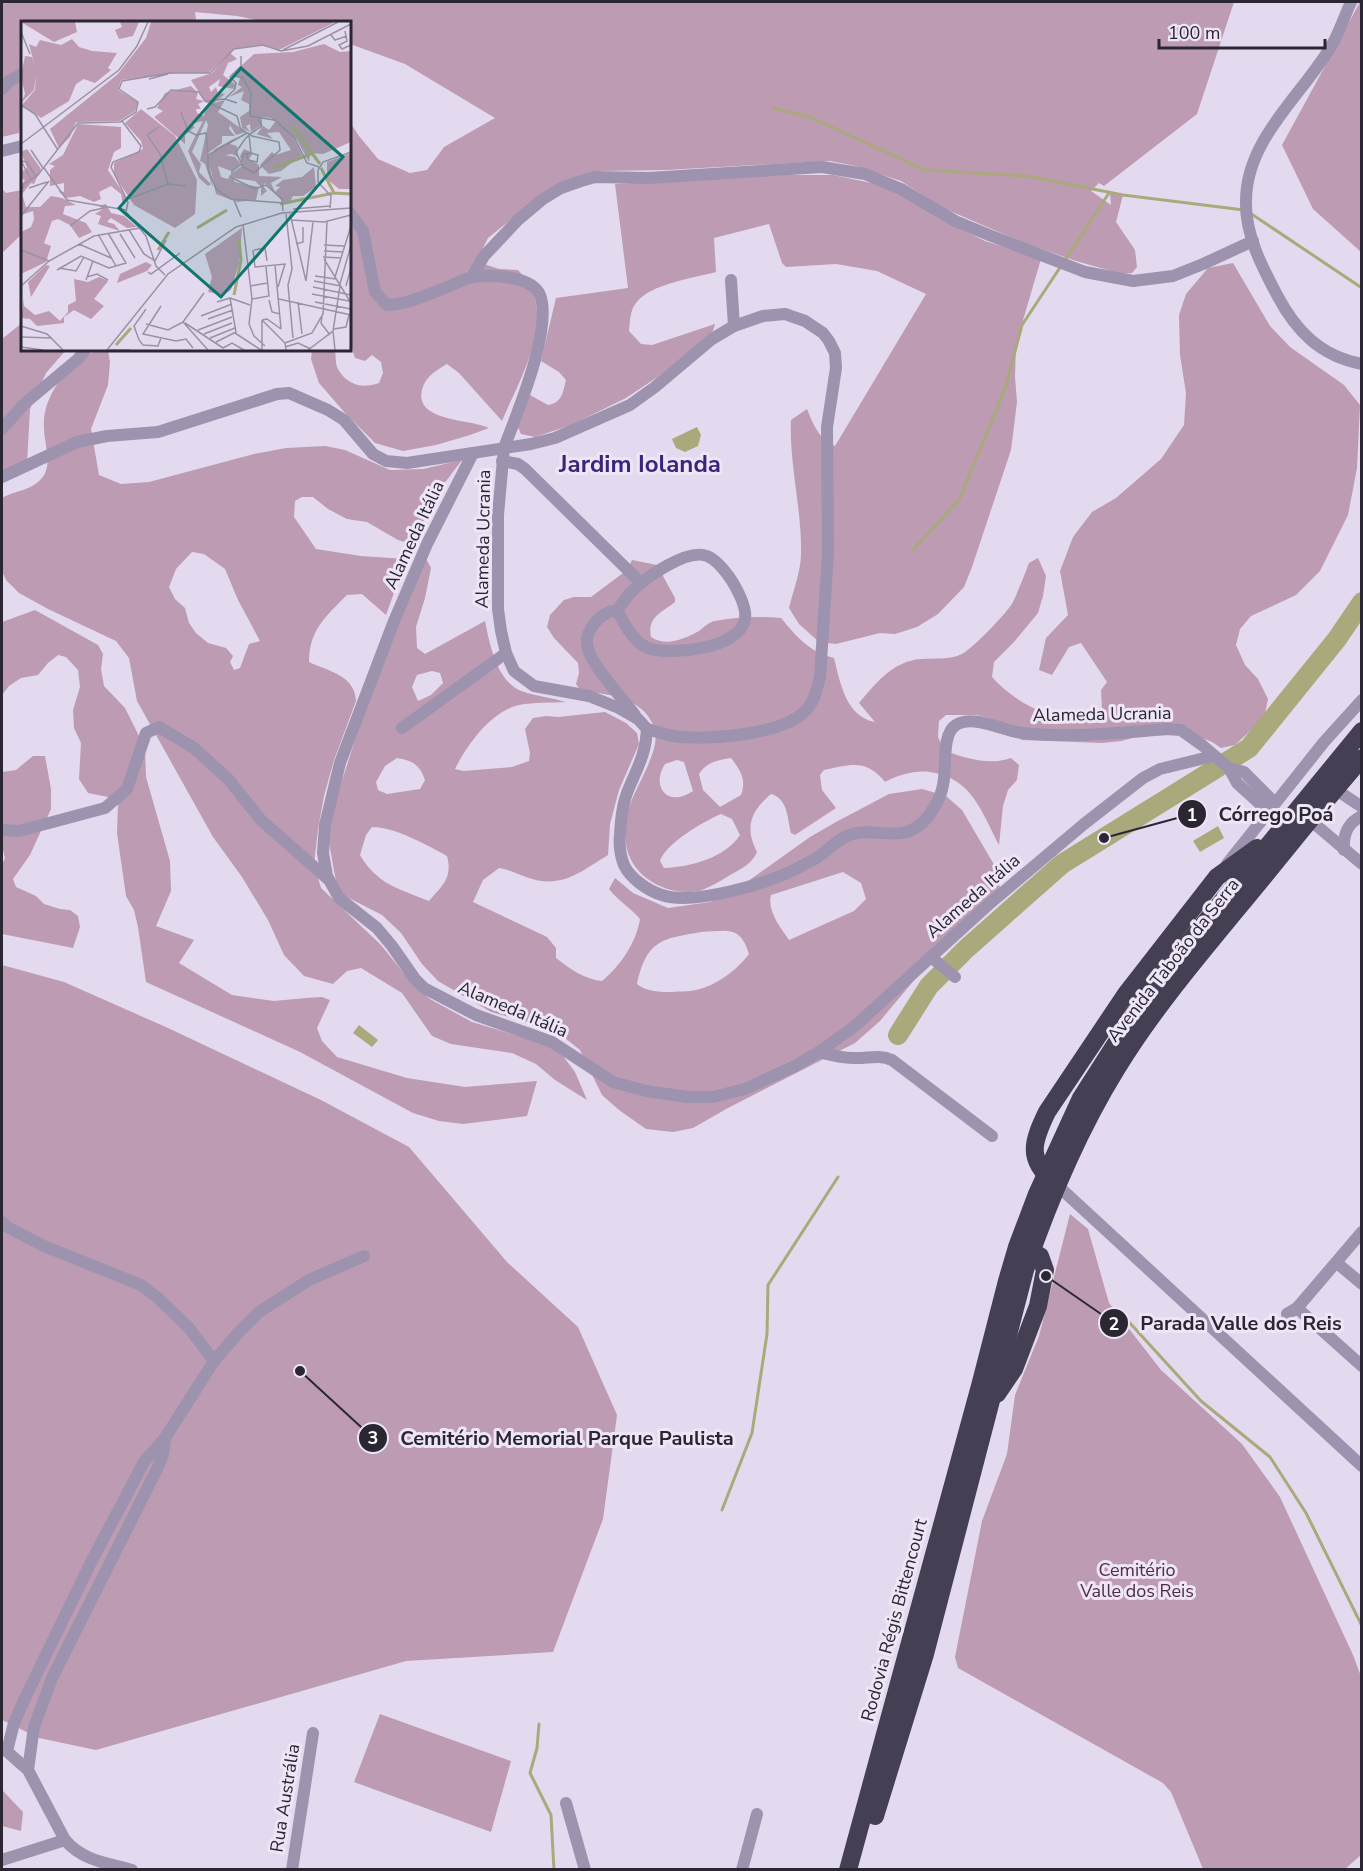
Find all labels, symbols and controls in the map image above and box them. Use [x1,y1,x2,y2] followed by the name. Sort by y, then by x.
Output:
[1159,12,1326,50] scale bar
[21,21,351,351] inset map
[1168,21,1220,45] text: 100 m
[558,448,721,480] district label: Jardim Iolanda
[470,469,496,609] street label: Alameda Ucrania
[378,477,450,593] street label: Alameda Itália
[1032,701,1172,727] street label: Alameda Ucrania
[1177,795,1346,833] callout: Córrego Poá
[1219,801,1333,828] text: Córrego Poá
[1187,803,1197,827] text: 1
[921,849,1025,943] street label: Alameda Itália
[1101,873,1245,1047] street label: Avenida Taboão da Serra
[454,975,572,1043] street label: Alameda Itália
[1099,1304,1354,1342] callout: Parada Valle dos Reis
[1140,1310,1342,1337] text: Parada Valle dos Reis
[1109,1312,1119,1336] text: 2
[358,1419,745,1457] callout: Cemitério Memorial Parque Paulista
[400,1425,734,1452] text: Cemitério Memorial Parque Paulista
[368,1426,378,1450] text: 3
[855,1515,933,1724] street label: Rodovia Régis Bittencourt
[1079,1558,1194,1603] park label: Cemitério Valle dos Reis
[265,1742,305,1854] street label: Rua Austrália

